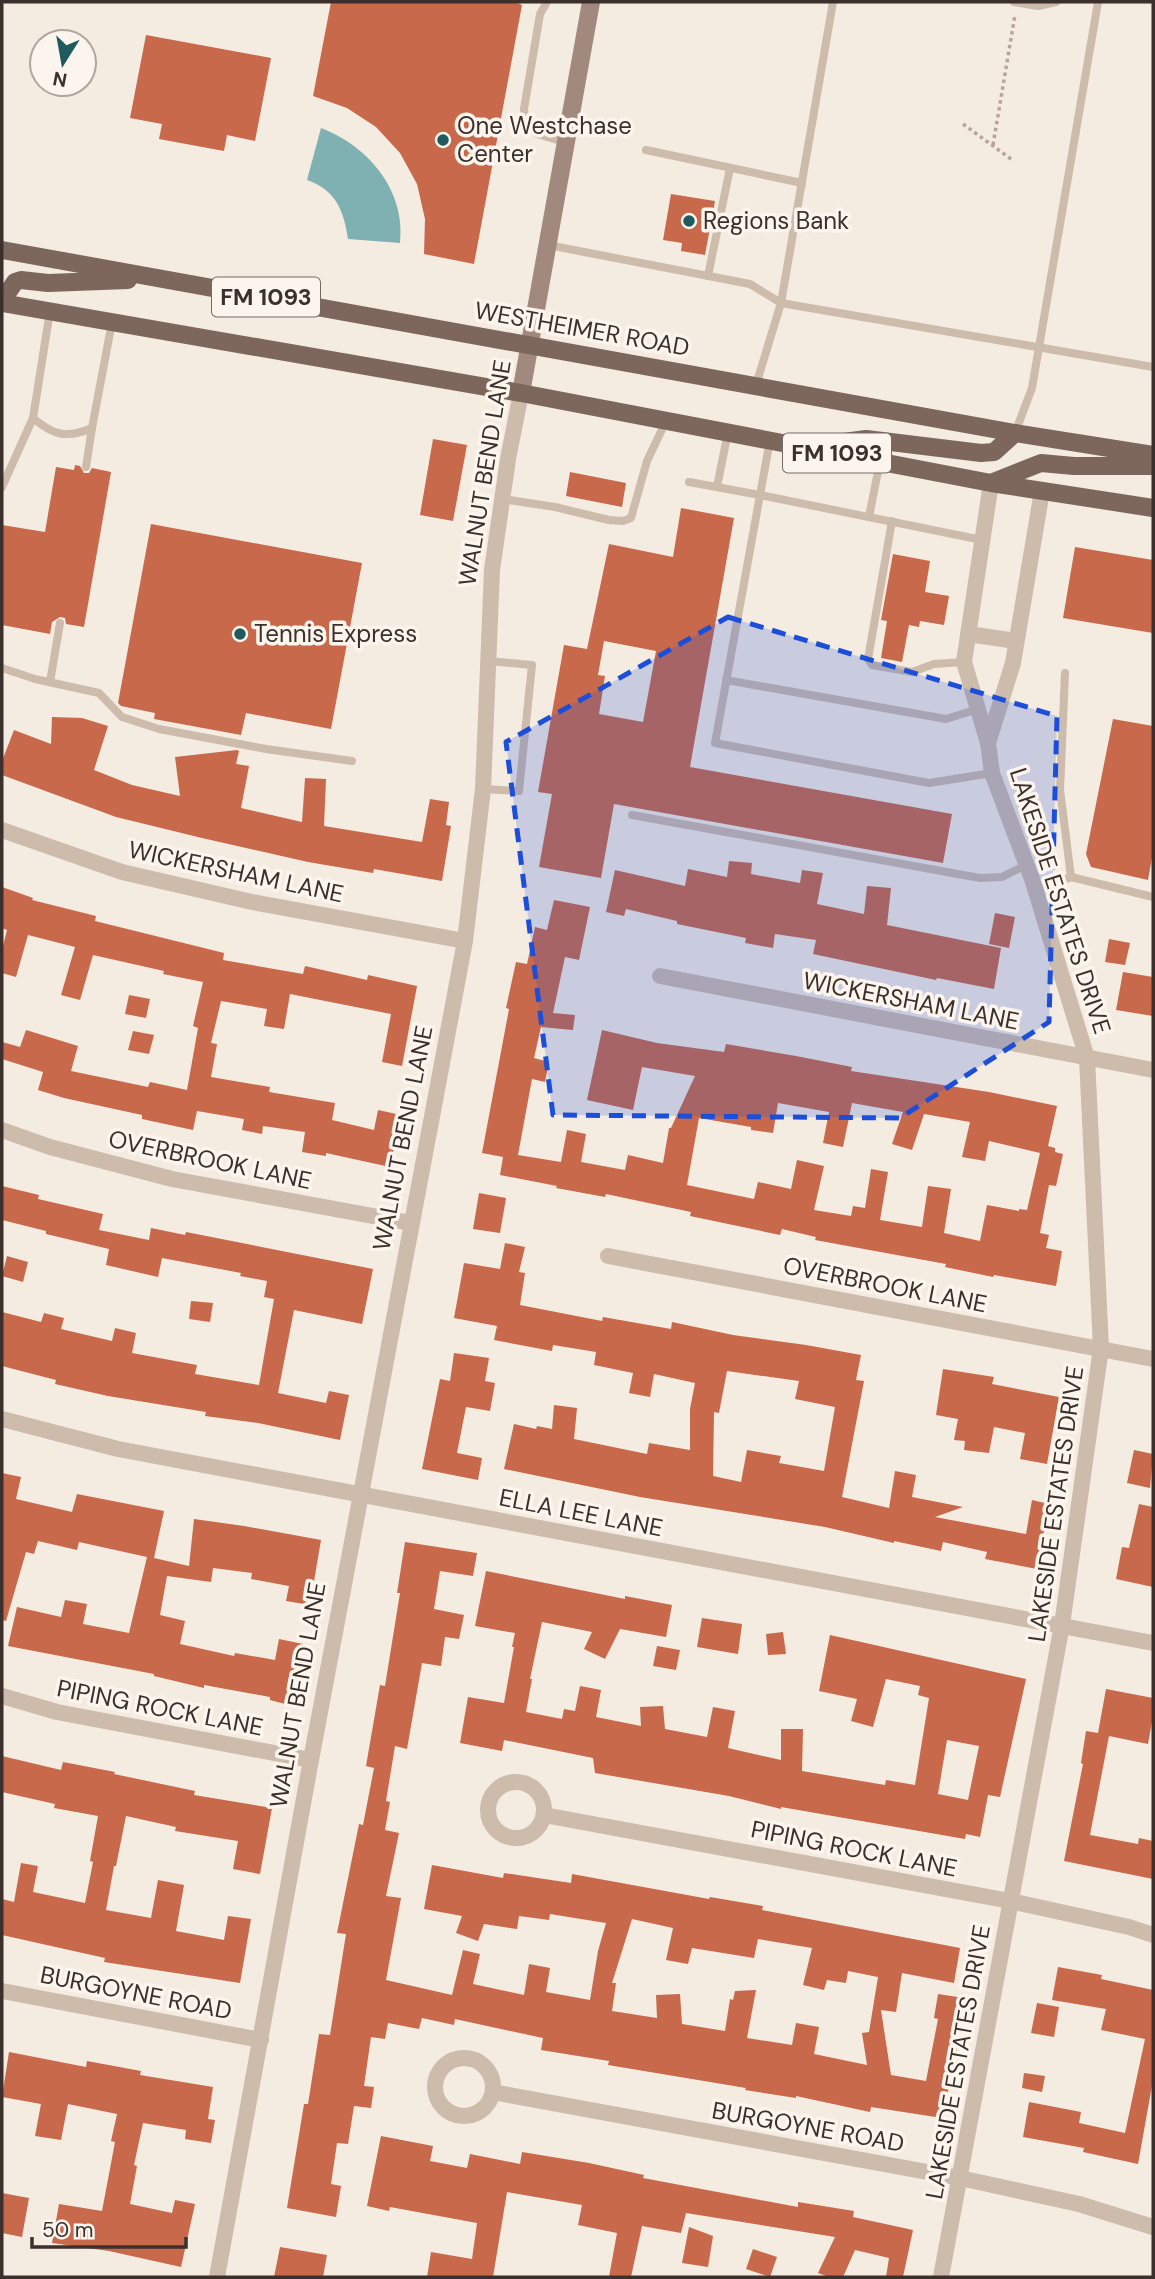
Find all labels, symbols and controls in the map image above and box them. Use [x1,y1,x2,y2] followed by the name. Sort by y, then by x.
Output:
[28,28,98,98] north arrow
[51,66,69,93] text: N
[457,110,632,169] place label: One Westchase Center
[435,132,451,148] marker: One Westchase Center
[703,205,849,236] place label: Regions Bank
[681,213,697,229] marker: Regions Bank
[212,278,320,316] road number: FM 1093
[472,294,692,363] street label: WESTHEIMER ROAD
[451,358,518,588] street label: WALNUT BEND LANE
[783,433,891,472] road number: FM 1093
[254,618,417,649] place label: Tennis Express
[232,626,248,642] marker: Tennis Express
[1003,764,1118,1038] street label: LAKESIDE ESTATES DRIVE
[126,834,347,909] street label: WICKERSHAM LANE
[800,964,1022,1037] street label: WICKERSHAM LANE
[365,1023,440,1253] street label: WALNUT BEND LANE
[106,1123,314,1196] street label: OVERBROOK LANE
[781,1250,990,1319] street label: OVERBROOK LANE
[1021,1364,1090,1644] street label: LAKESIDE ESTATES DRIVE
[497,1481,666,1544] street label: ELLA LEE LANE
[262,1580,333,1810] street label: WALNUT BEND LANE
[54,1672,266,1743] street label: PIPING ROCK LANE
[748,1813,960,1884] street label: PIPING ROCK LANE
[918,1922,997,2202] street label: LAKESIDE ESTATES DRIVE
[38,1959,235,2026] street label: BURGOYNE ROAD
[710,2094,907,2159] street label: BURGOYNE ROAD
[32,2206,186,2250] scale bar
[42,2216,93,2244] text: 50 m

